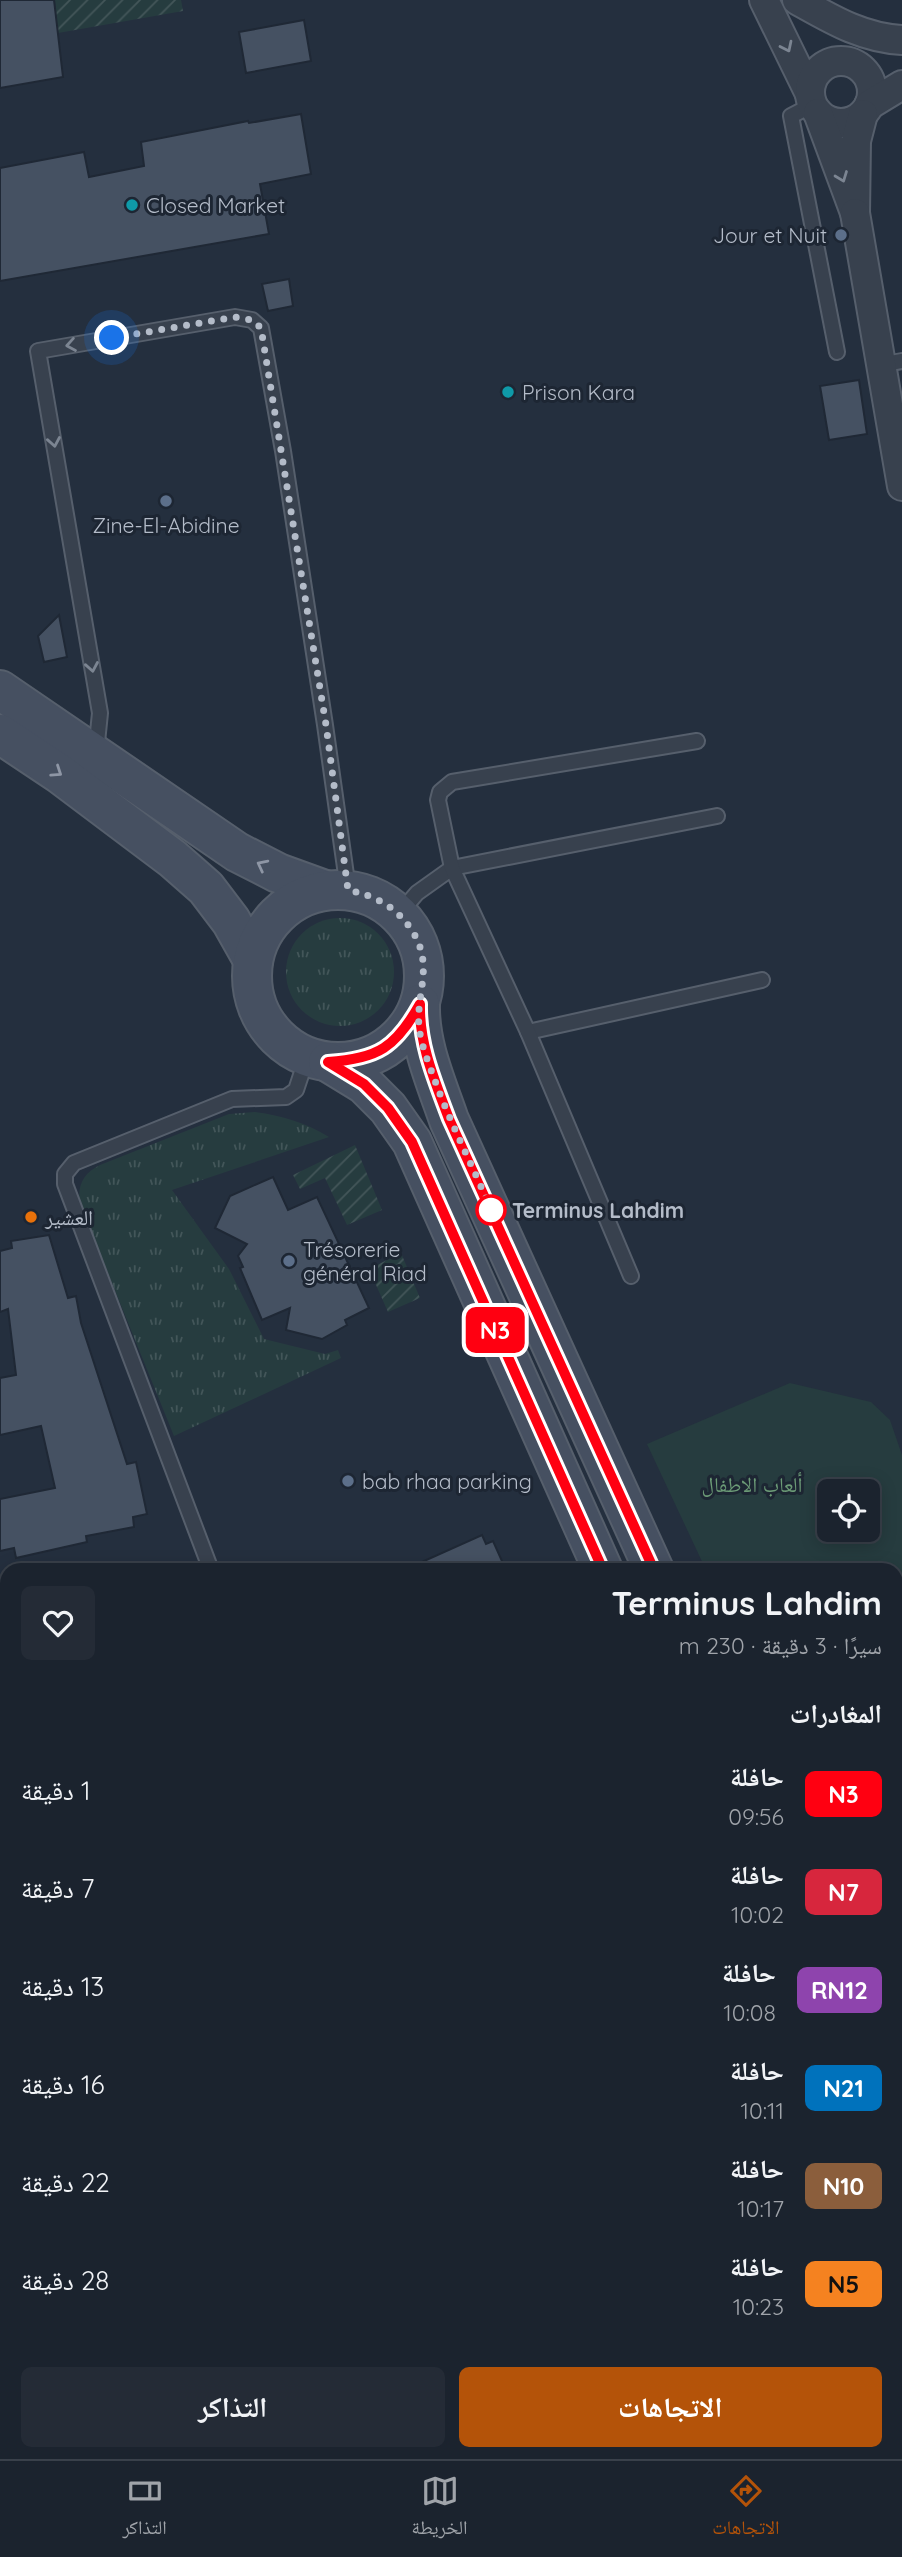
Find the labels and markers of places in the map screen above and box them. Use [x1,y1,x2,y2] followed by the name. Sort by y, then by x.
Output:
[146,192,285,218] place label: Closed Market
[124,197,140,213] marker: Closed Market
[713,222,827,248] place label: Jour et Nuit
[833,227,849,243] marker: Jour et Nuit
[522,379,635,405] place label: Prison Kara
[500,384,516,400] marker: Prison Kara
[158,493,174,509] marker: Zine-El-Abidine
[92,512,240,538] place label: Zine-El-Abidine
[476,1195,506,1225] marker: Terminus Lahdim
[512,1197,684,1223] place label: Terminus Lahdim
[44,1204,93,1230] place label: العشير
[23,1209,39,1225] marker: العشير
[303,1236,427,1286] place label: Trésorerie général Riad
[281,1253,297,1269] marker: Trésorerie général Riad
[362,1468,532,1494] place label: bab rhaa parking
[340,1473,356,1489] marker: bab rhaa parking

